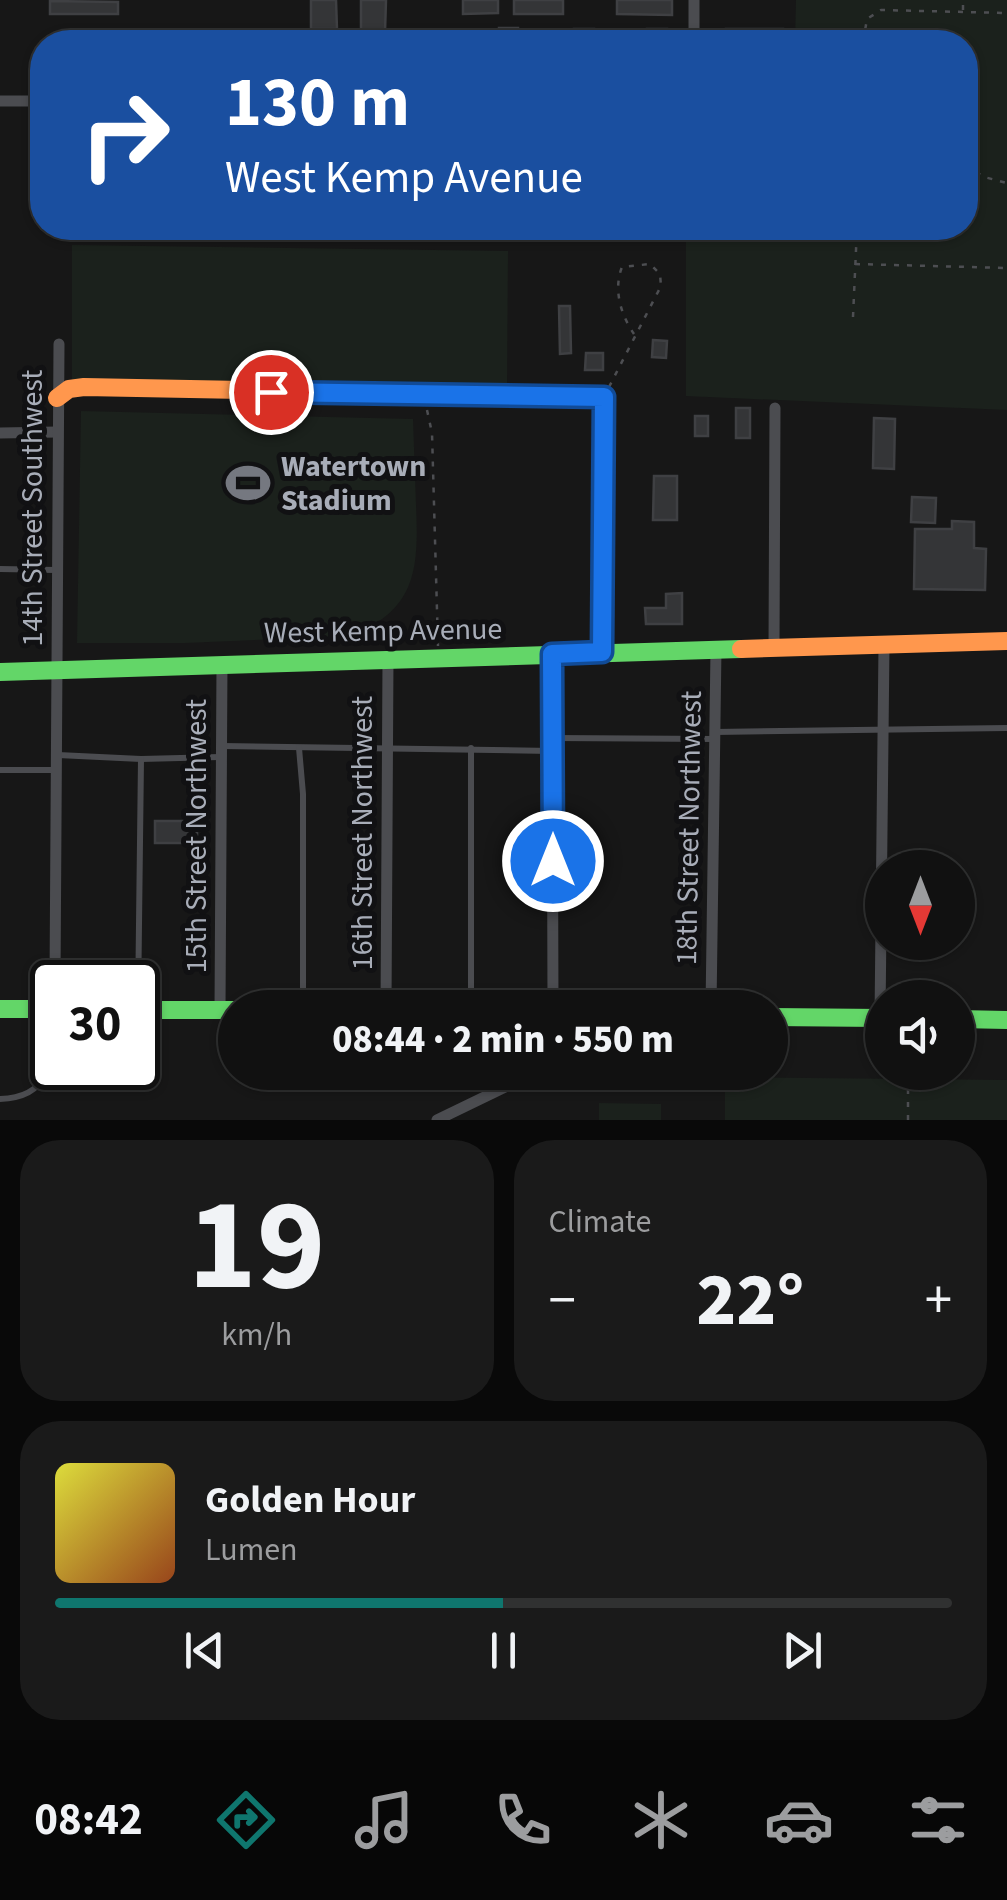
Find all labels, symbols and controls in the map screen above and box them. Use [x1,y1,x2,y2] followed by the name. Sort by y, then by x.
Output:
[225,53,410,153] text: 130 m
[60,70,190,200] icon: right
[225,146,583,210] text: West Kemp Avenue
[229,350,314,435] pin
[244,365,299,420] icon: arrive
[11,370,54,646] street label: 14th Street Southwest
[281,445,427,522] place label: Watertown Stadium
[224,459,272,507] sports icon: Watertown Stadium
[263,607,503,655] street label: West Kemp Avenue
[665,690,713,966] street label: 18th Street Northwest
[341,696,384,970] street label: 16th Street Northwest
[175,699,218,973] street label: 15th Street Northwest
[501,809,605,913] position arrow
[865,850,975,960] north arrow
[865,850,975,1090] map controls
[30,960,160,1090] speed limit sign: 30
[865,980,975,1090] button: sound
[332,1013,674,1067] text: 08:44 · 2 min · 550 m
[188,1154,325,1339] text: 19
[549,1199,651,1245] text: Climate
[696,1247,804,1354] text: 22°
[549,1262,576,1340] text: −
[925,1262,952,1340] text: +
[221,1312,292,1358] text: km/h
[205,1473,415,1527] text: Golden Hour
[205,1527,298,1573] text: Lumen
[177,1623,232,1678] icon: previous
[476,1623,531,1678] icon: pause
[775,1623,830,1678] icon: next
[211,1785,281,1855] icon: directions
[349,1785,419,1855] icon: music
[488,1785,558,1855] icon: phone
[626,1785,696,1855] icon: climate
[764,1785,834,1855] icon: car
[903,1785,973,1855] icon: filters
[34,1788,143,1852] text: 08:42

